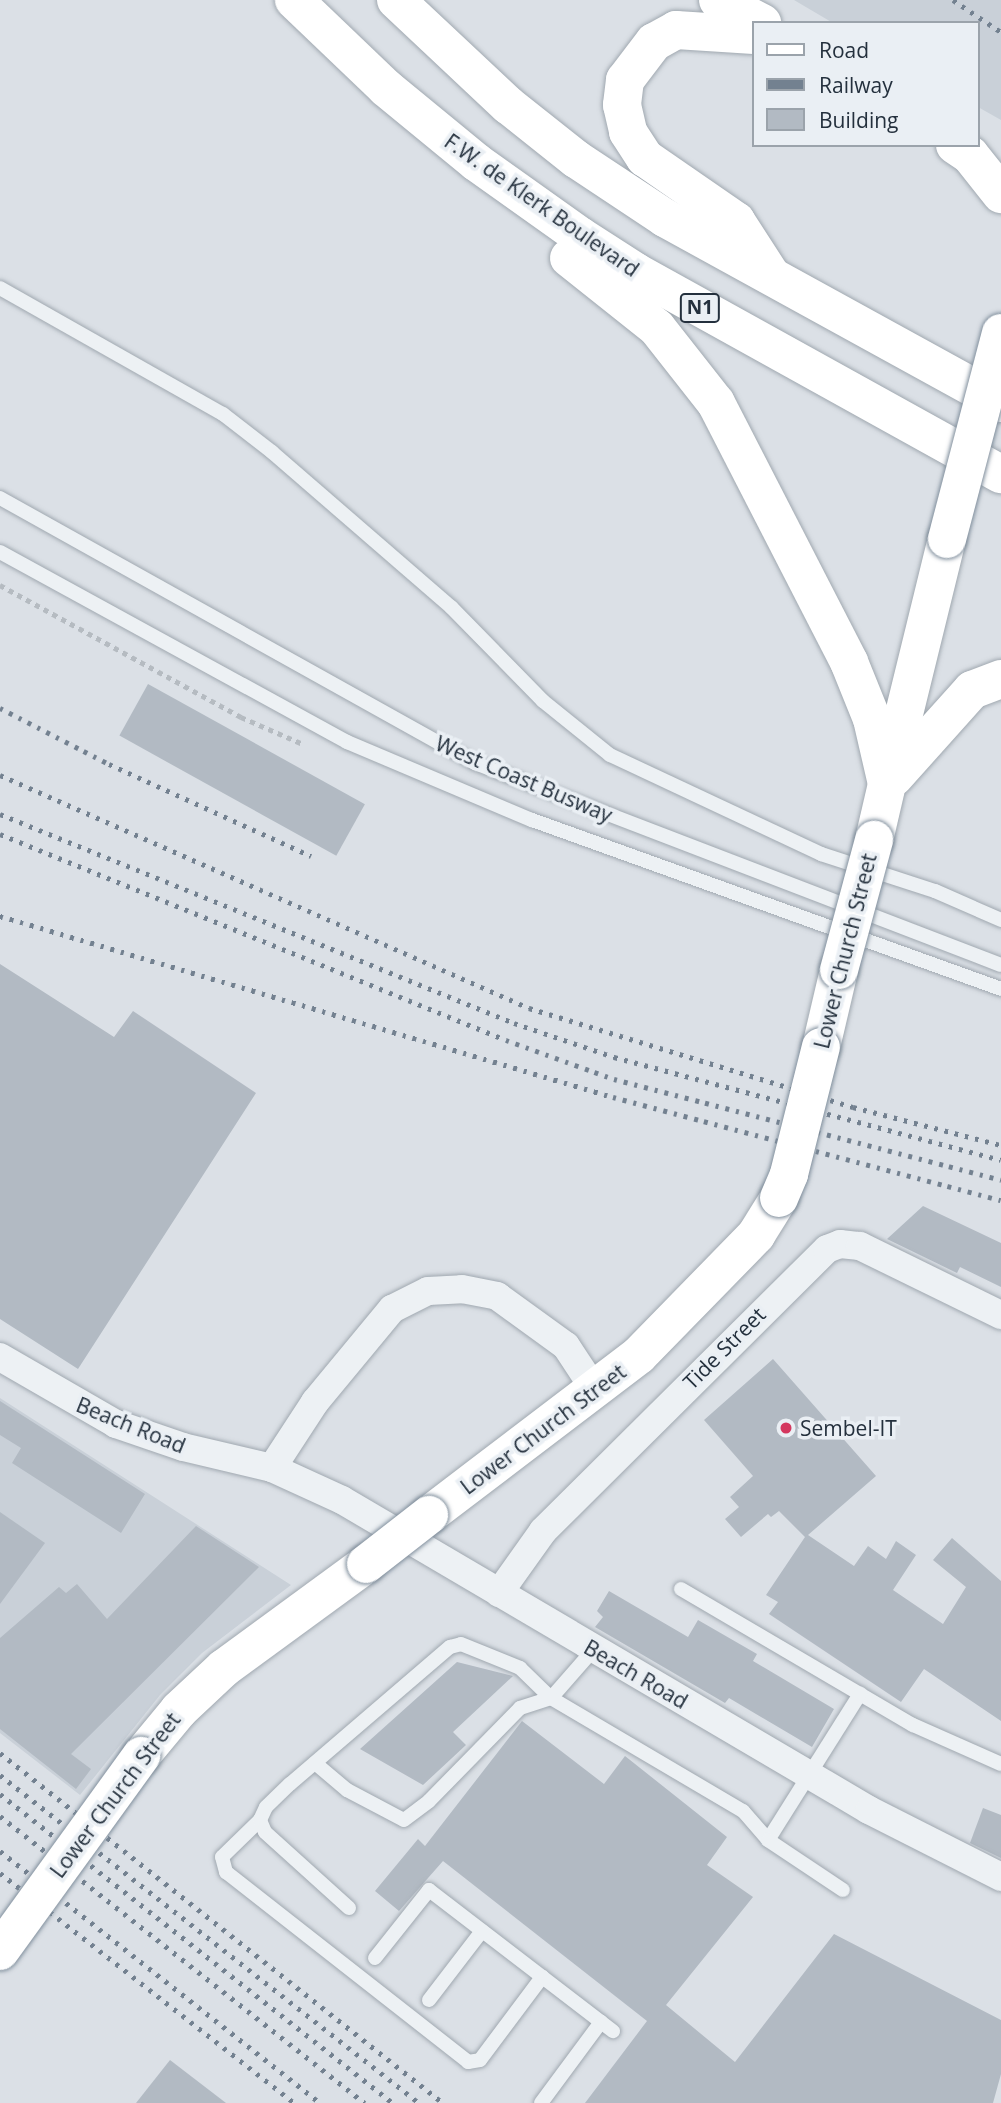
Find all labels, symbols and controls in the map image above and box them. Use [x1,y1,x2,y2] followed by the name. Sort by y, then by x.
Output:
[752,21,980,147] legend
[819,36,869,64] text: Road
[819,71,893,99] text: Railway
[819,106,898,134] text: Building
[440,128,644,282] street label: F.W. de Klerk Boulevard
[679,292,721,324] road number: N1
[432,730,616,828] street label: West Coast Busway
[809,851,881,1051] street label: Lower Church Street
[678,1302,770,1394] street label: Tide Street
[455,1359,631,1499] street label: Lower Church Street
[73,1392,189,1458] street label: Beach Road
[800,1415,897,1441] place label: Sembel-IT
[778,1420,794,1436] marker: Sembel-IT
[580,1634,692,1714] street label: Beach Road
[45,1707,185,1883] street label: Lower Church Street

